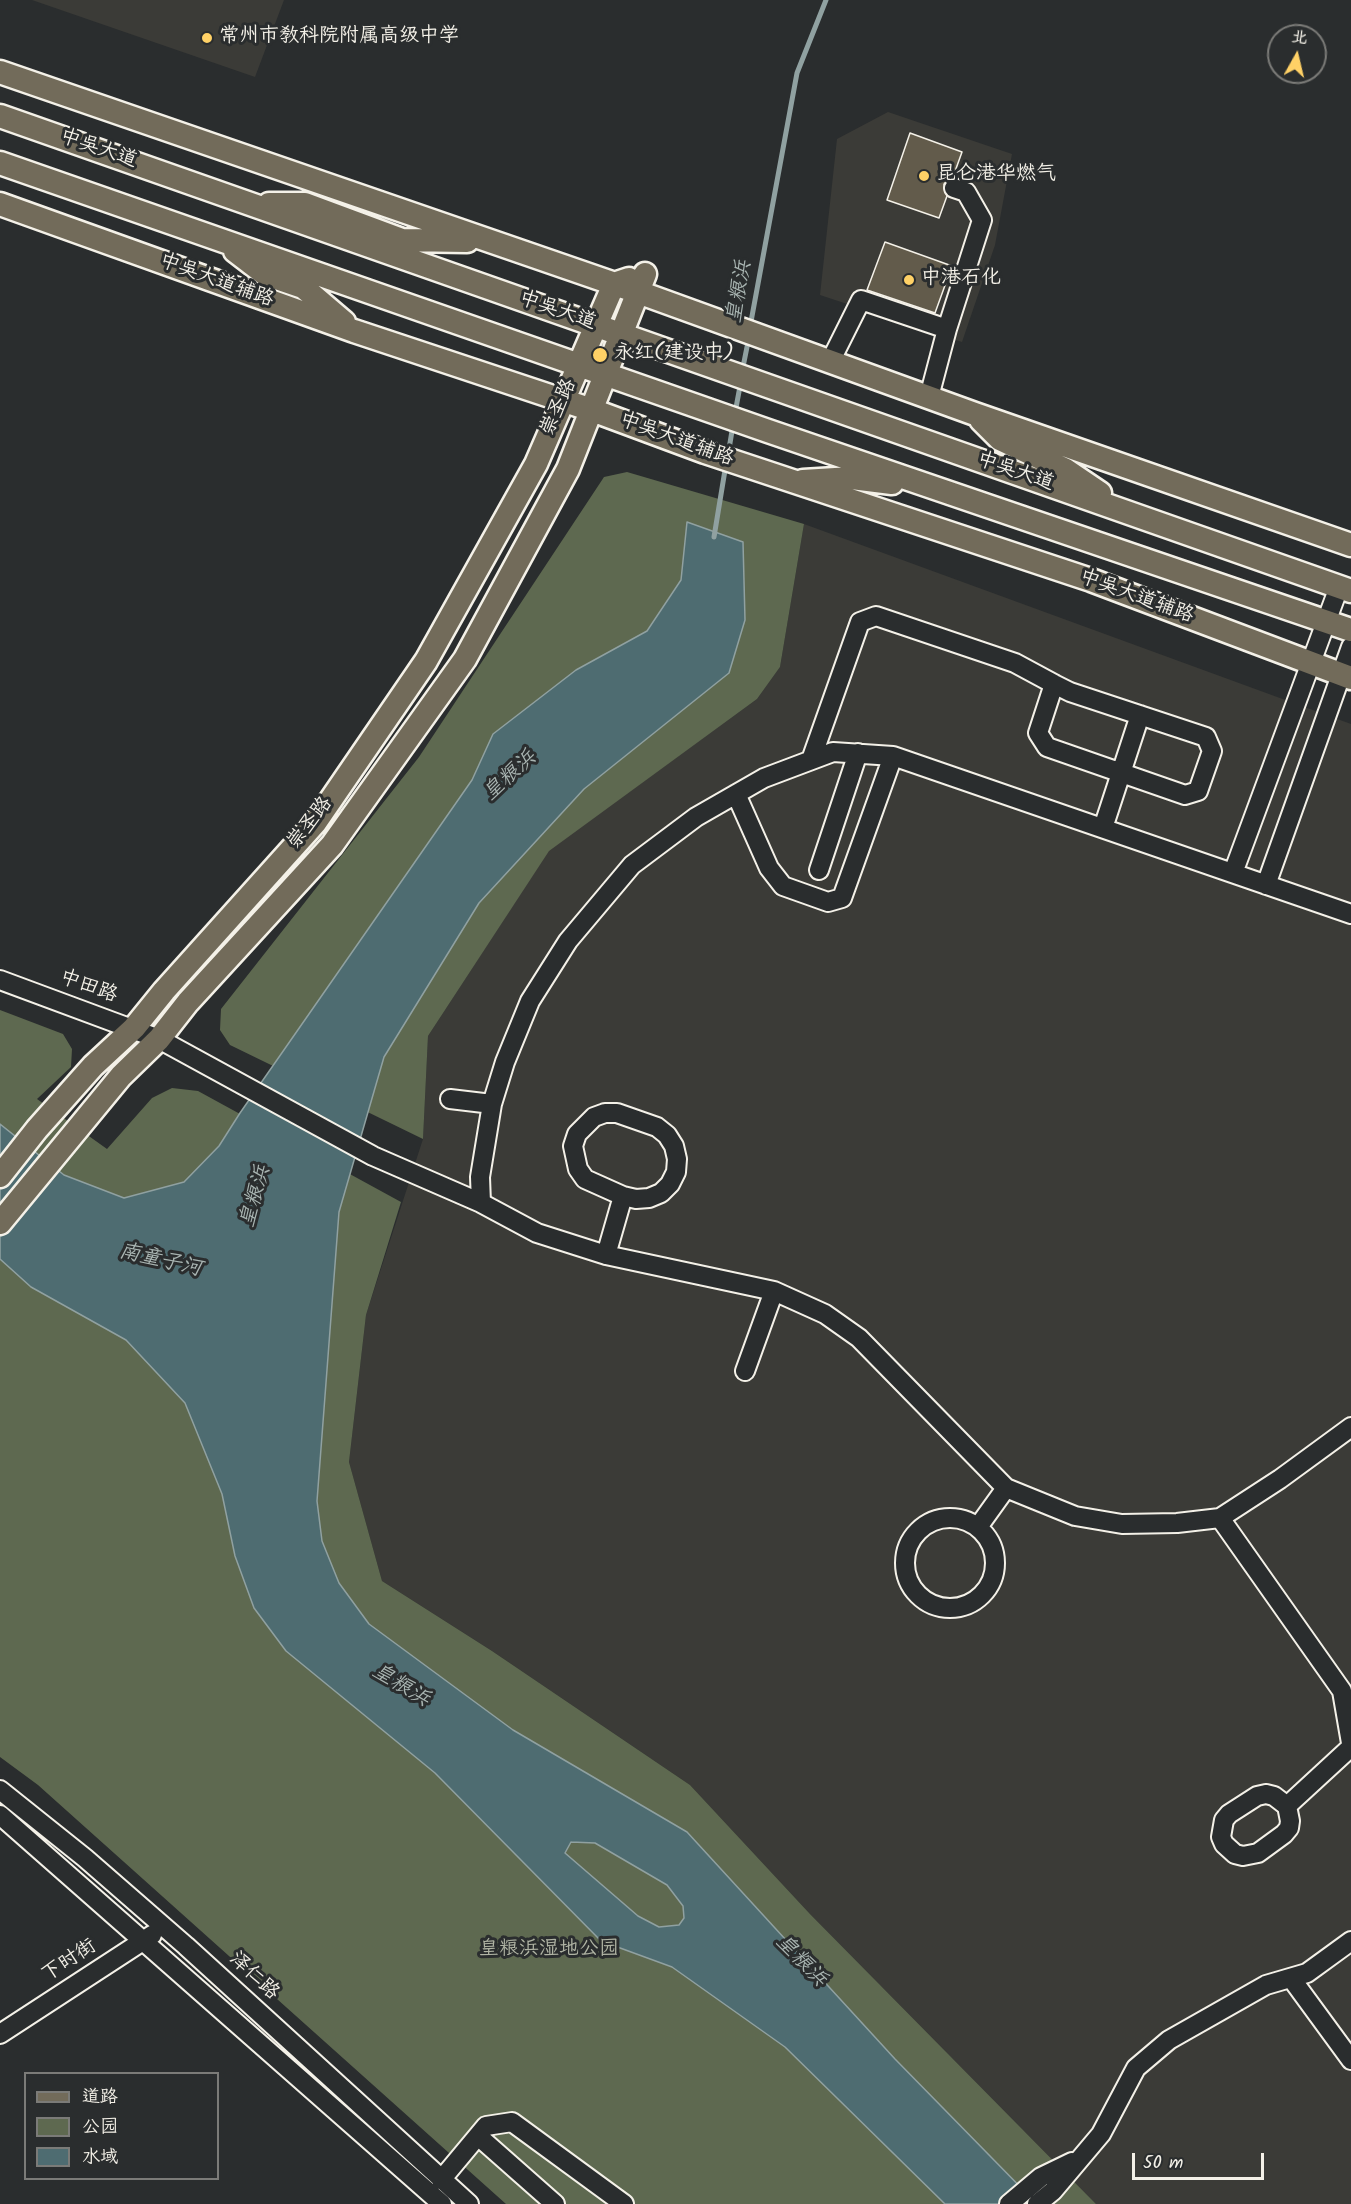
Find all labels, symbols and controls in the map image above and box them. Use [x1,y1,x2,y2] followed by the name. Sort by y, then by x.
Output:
[1267,24,1327,84] north arrow
[1290,24,1309,51] text: 北
[219,26,459,50] place label: 常州市教科院附属高级中学
[200,31,214,45] marker: 常州市教科院附属高级中学
[56,126,140,174] street label: 中吴大道
[936,164,1056,188] place label: 昆仑港华燃气
[917,169,931,183] marker: 昆仑港华燃气
[156,250,276,314] street label: 中吴大道辅路
[723,259,759,325] water label: 皇粮浜
[921,268,1001,292] place label: 中港石化
[902,273,916,287] marker: 中港石化
[515,288,599,336] street label: 中吴大道
[614,343,734,367] place label: 永红(建设中)
[591,346,609,364] marker: 永红(建设中)
[537,376,583,440] street label: 崇圣路
[616,409,736,473] street label: 中吴大道辅路
[973,449,1057,497] street label: 中吴大道
[1076,566,1196,630] street label: 中吴大道辅路
[479,747,543,807] water label: 皇粮浜
[283,793,339,855] street label: 崇圣路
[56,966,120,1010] street label: 中田路
[236,1163,278,1231] water label: 皇粮浜
[116,1240,204,1284] water label: 南童子河
[367,1660,433,1714] water label: 皇粮浜
[769,1931,831,1993] water label: 皇粮浜
[38,1936,102,1988] street label: 下时街
[479,1939,619,1963] park label: 皇粮浜湿地公园
[223,1948,283,2006] street label: 泽仁路
[24,2072,219,2180] legend
[82,2083,118,2112] text: 道路
[82,2113,118,2142] text: 公园
[1135,2141,1267,2179] scale bar
[82,2143,118,2172] text: 水域
[1143,2149,1183,2178] text: 50 m

